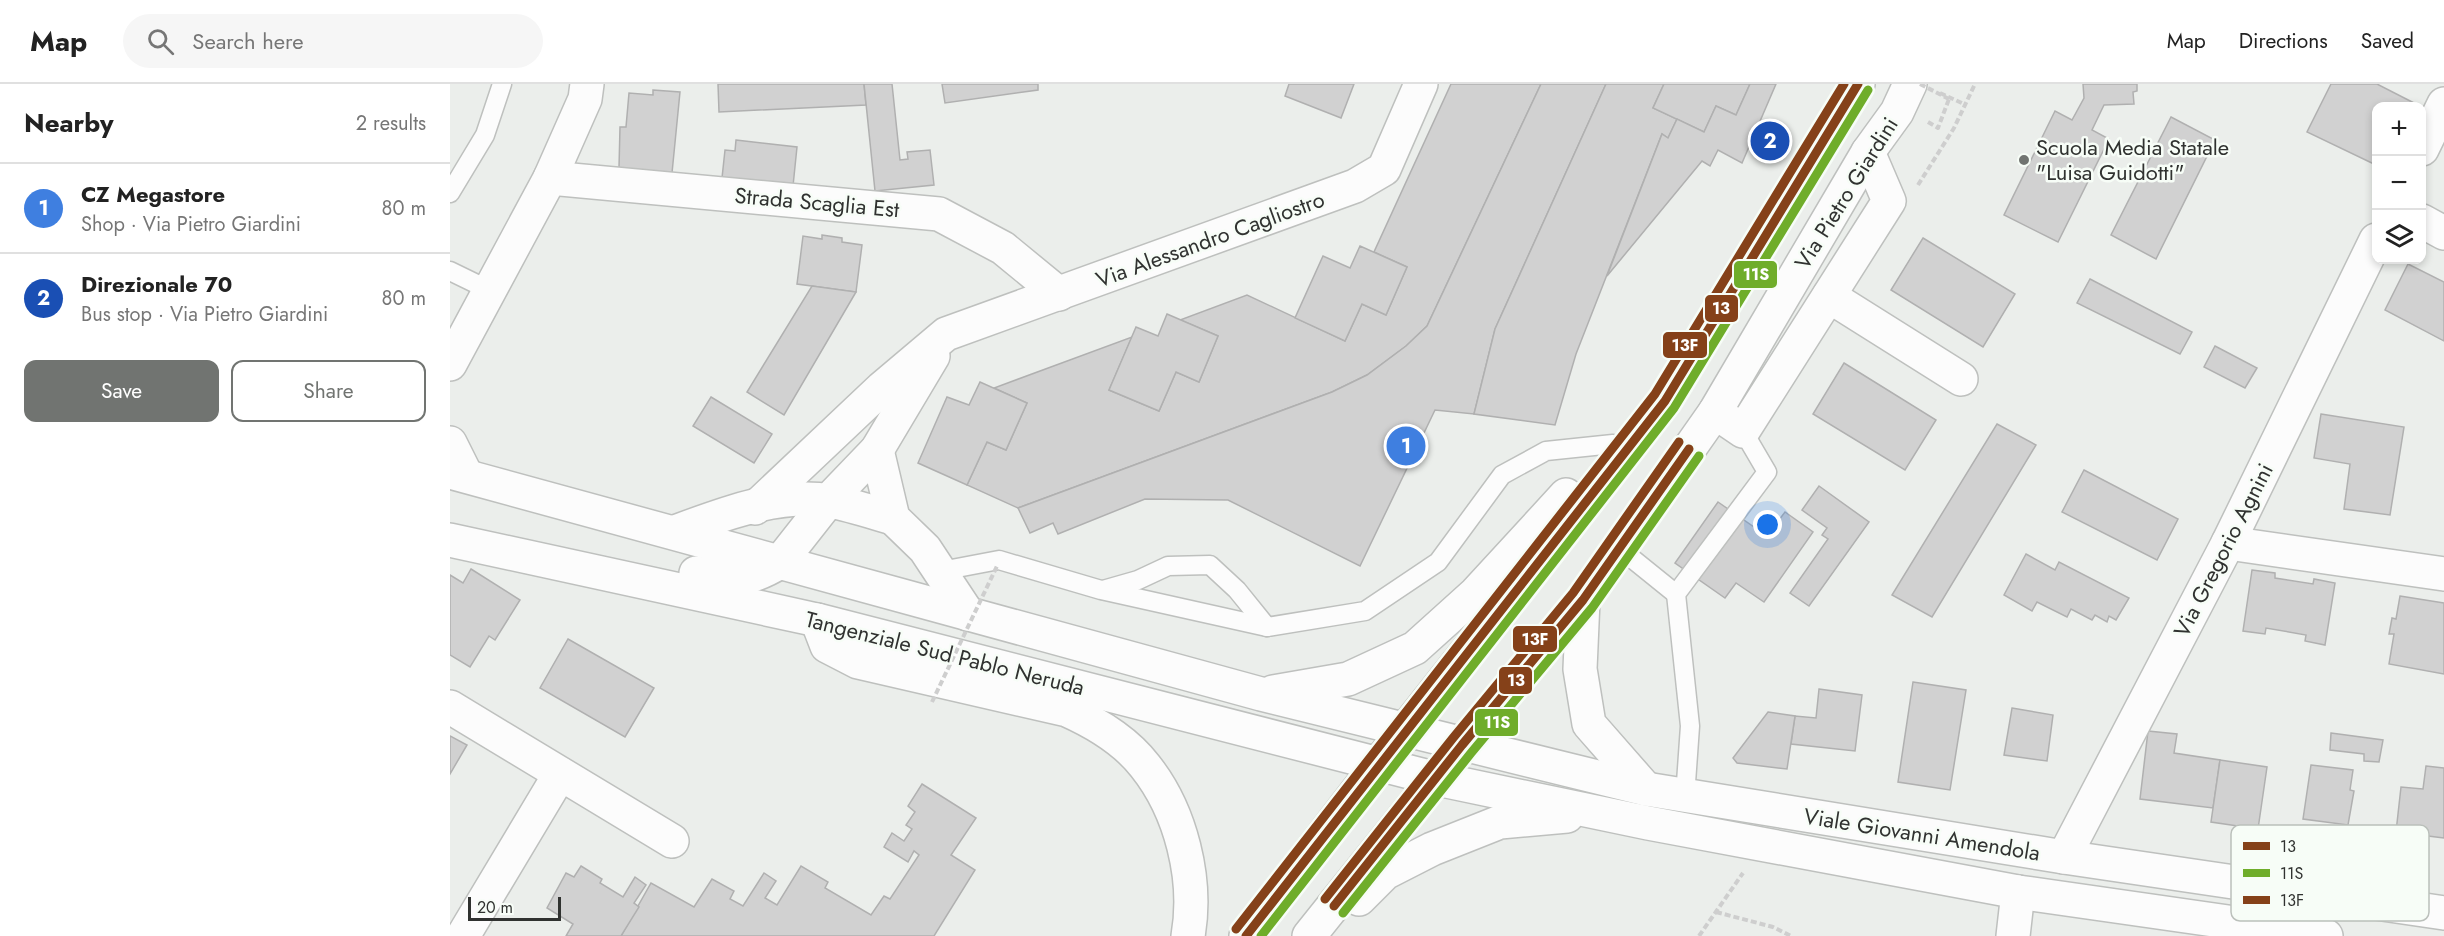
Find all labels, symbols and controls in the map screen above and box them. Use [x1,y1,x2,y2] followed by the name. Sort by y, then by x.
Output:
[123,14,543,68] search box
[30,21,87,62] text: Map
[144,25,177,58] icon: search
[192,25,304,57] text: Search here
[2167,26,2206,56] text: Map
[2239,26,2328,56] text: Directions
[2361,26,2414,56] text: Saved
[2372,102,2426,264] map controls
[2372,102,2426,156] button: +
[24,104,113,142] text: Nearby
[356,109,426,138] text: 2 results
[1786,111,1906,275] street label: Via Pietro Giardini
[1750,118,1790,164] pin: 2
[2036,131,2229,188] place label: Scuola Media Statale "Luisa Guidotti"
[2017,153,2031,167] marker: Scuola Media Statale "Luisa Guidotti"
[2372,156,2426,210] button: −
[81,178,225,210] text: CZ Megastore
[733,179,901,225] street label: Strada Scaglia Est
[1091,183,1329,295] street label: Via Alessandro Cagliostro
[38,194,49,223] text: 1
[381,194,426,223] text: 80 m
[81,210,301,239] text: Shop · Via Pietro Giardini
[2372,210,2426,264] button: layers
[1733,260,1778,289] line badge: 11S
[1743,263,1769,286] text: 11S
[81,268,232,300] text: Direzionale 70
[37,284,50,313] text: 2
[381,284,426,313] text: 80 m
[1704,294,1739,323] line badge: 13
[1712,297,1730,320] text: 13
[81,300,328,329] text: Bus stop · Via Pietro Giardini
[1662,331,1708,359] line badge: 13F
[1672,334,1698,357] text: 13F
[24,360,219,422] button: Save
[231,360,426,422] button: Share
[1386,424,1426,469] pin: 1
[2165,458,2281,642] street label: Via Gregorio Agnini
[1753,510,1782,539] your location
[802,603,1088,703] street label: Tangenziale Sud Pablo Neruda
[1512,625,1558,653] line badge: 13F
[1522,628,1548,651] text: 13F
[1498,666,1533,695] line badge: 13
[1507,669,1525,692] text: 13
[1474,708,1519,737] line badge: 11S
[1484,711,1510,734] text: 11S
[1802,800,2042,868] street label: Viale Giovanni Amendola
[2231,825,2429,921] legend
[2280,835,2296,858] text: 13
[2280,862,2303,885] text: 11S
[2280,889,2304,912] text: 13F
[468,894,561,922] scale bar
[477,896,513,919] text: 20 m

